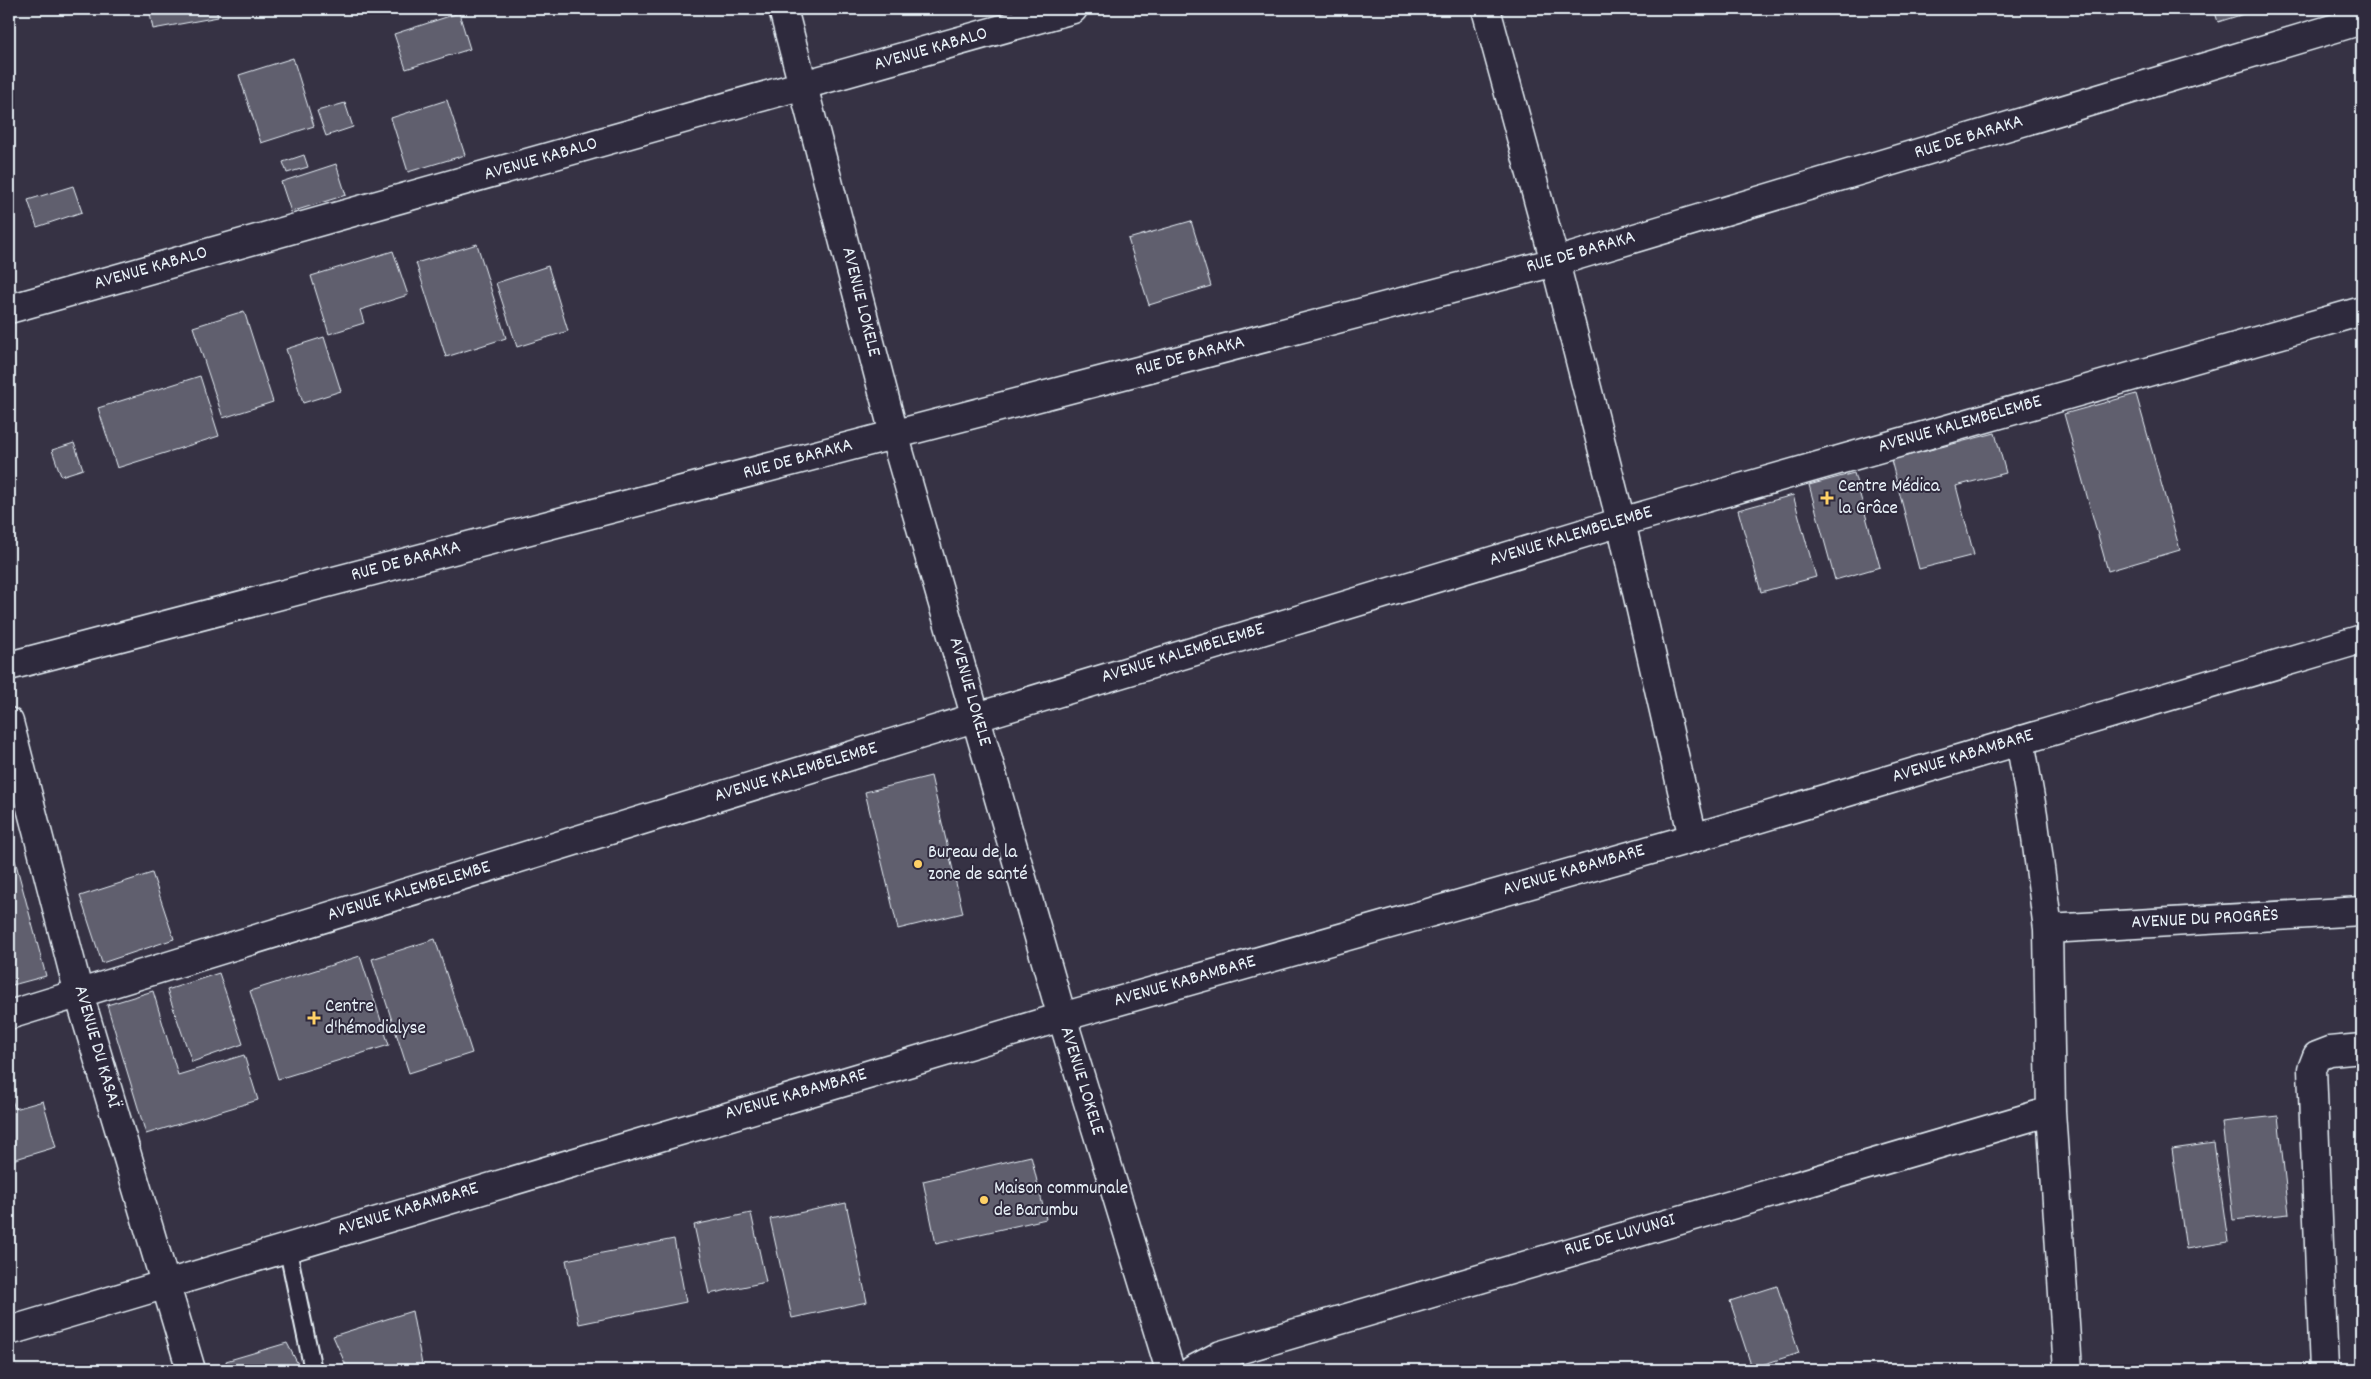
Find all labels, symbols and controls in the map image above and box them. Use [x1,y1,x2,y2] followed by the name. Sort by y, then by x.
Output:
[871,21,991,79] street label: AVENUE KABALO
[1911,109,2027,167] street label: RUE DE BARAKA
[481,131,601,189] street label: AVENUE KABALO
[1523,225,1639,281] street label: RUE DE BARAKA
[91,240,211,298] street label: AVENUE KABALO
[833,244,887,360] street label: AVENUE LOKELE
[1132,329,1248,385] street label: RUE DE BARAKA
[1875,389,2045,461] street label: AVENUE KALEMBELEMBE
[740,432,856,488] street label: RUE DE BARAKA
[1838,474,1941,523] place label: Centre Médica la Grâce
[1820,491,1834,505] marker: Centre Médica la Grâce
[1486,499,1656,575] street label: AVENUE KALEMBELEMBE
[348,534,464,590] street label: RUE DE BARAKA
[1098,616,1268,692] street label: AVENUE KALEMBELEMBE
[941,634,998,750] street label: AVENUE LOKELE
[1889,723,2037,791] street label: AVENUE KABAMBARE
[711,735,881,811] street label: AVENUE KALEMBELEMBE
[1500,838,1649,904] street label: AVENUE KABAMBARE
[928,840,1028,889] place label: Bureau de la zone de santé
[324,854,494,930] street label: AVENUE KALEMBELEMBE
[912,858,924,870] marker: Bureau de la zone de santé
[2131,903,2279,937] street label: AVENUE DU PROGRÈS
[1111,949,1260,1015] street label: AVENUE KABAMBARE
[66,983,127,1112] street label: AVENUE DU KASAÏ
[325,994,426,1043] place label: Centre d'hémodialyse
[307,1011,321,1025] marker: Centre d'hémodialyse
[1052,1023,1110,1139] street label: AVENUE LOKELE
[722,1062,871,1128] street label: AVENUE KABAMBARE
[334,1176,482,1244] street label: AVENUE KABAMBARE
[994,1176,1128,1225] place label: Maison communale de Barumbu
[978,1194,990,1206] marker: Maison communale de Barumbu
[1561,1207,1679,1265] street label: RUE DE LUVUNGI

